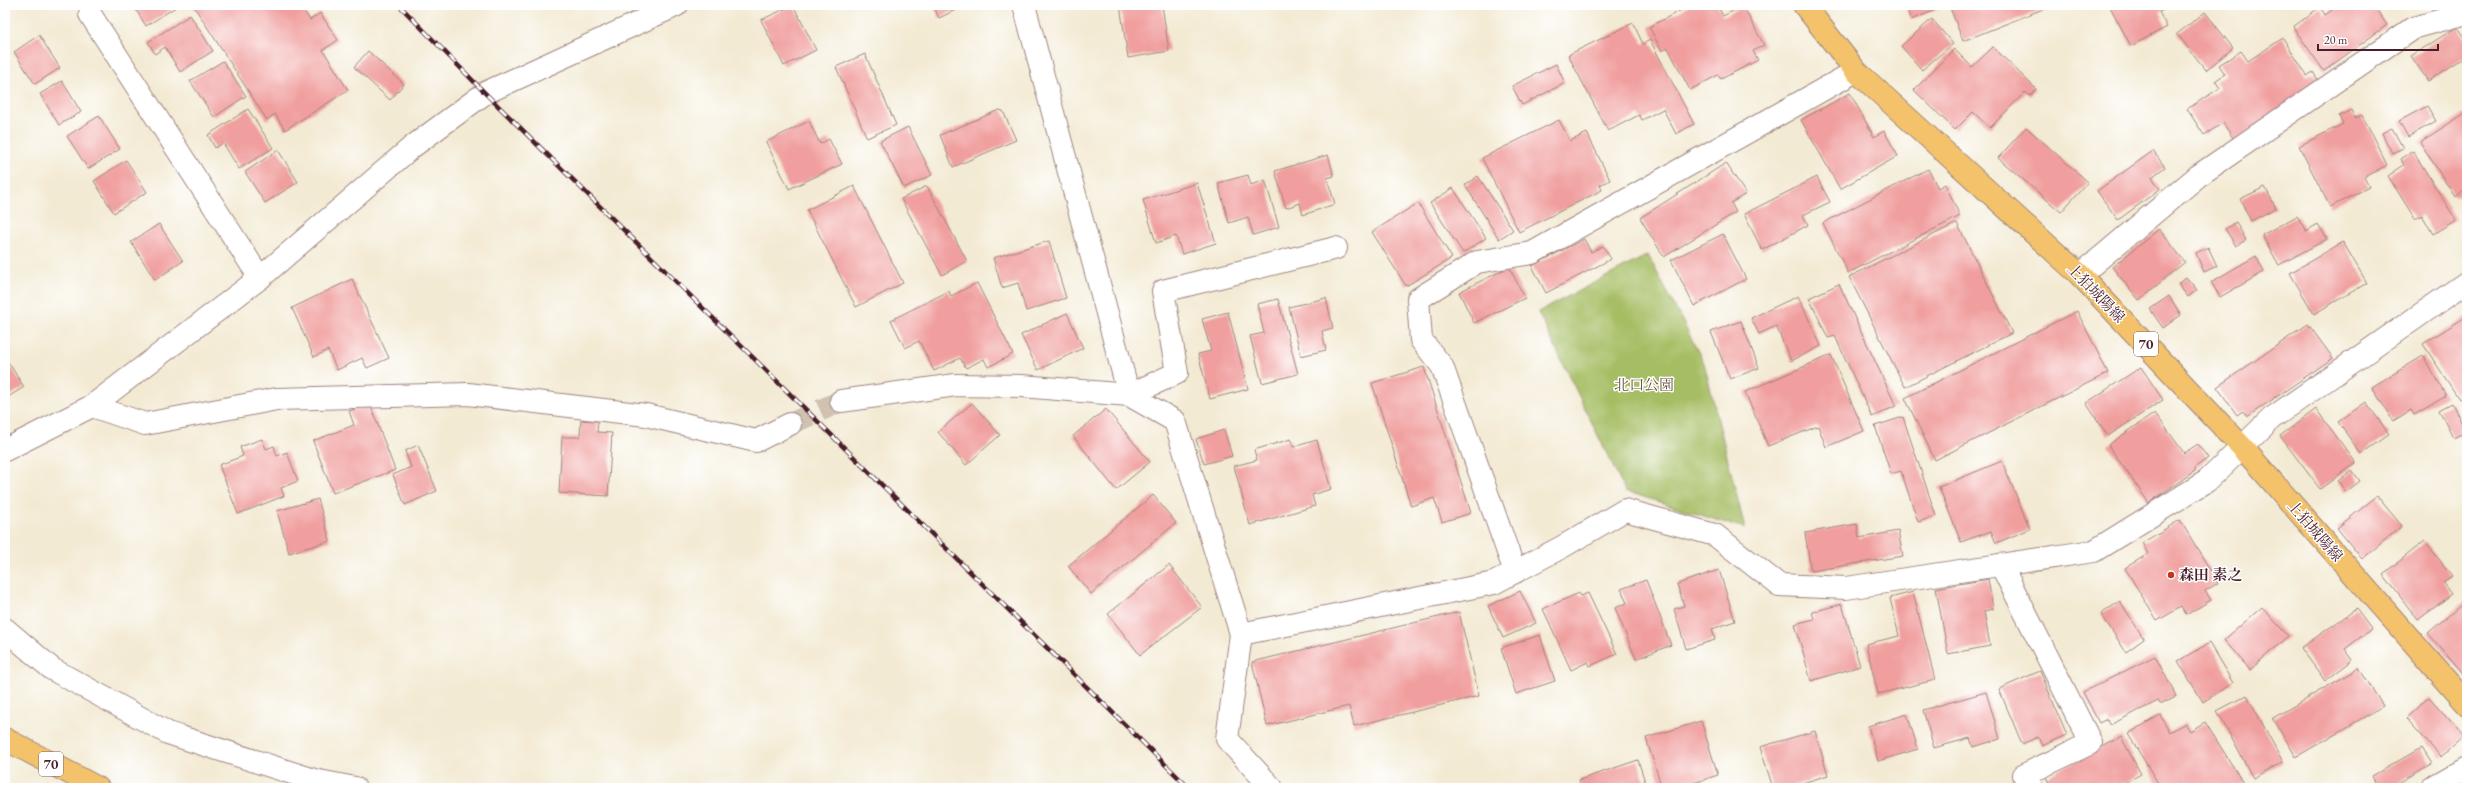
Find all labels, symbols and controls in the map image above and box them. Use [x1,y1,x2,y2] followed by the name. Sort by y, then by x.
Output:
[2318,26,2438,52] scale bar
[2324,32,2348,48] text: 20 m
[2063,259,2129,326] street label: 上狛城陽線
[2134,332,2158,356] road number: 70
[1614,375,1674,394] park label: 北口公園
[2284,496,2347,565] street label: 上狛城陽線
[2179,565,2243,584] place label: 森田 素之
[2166,570,2176,580] marker: 森田 素之
[39,752,63,776] road number: 70

